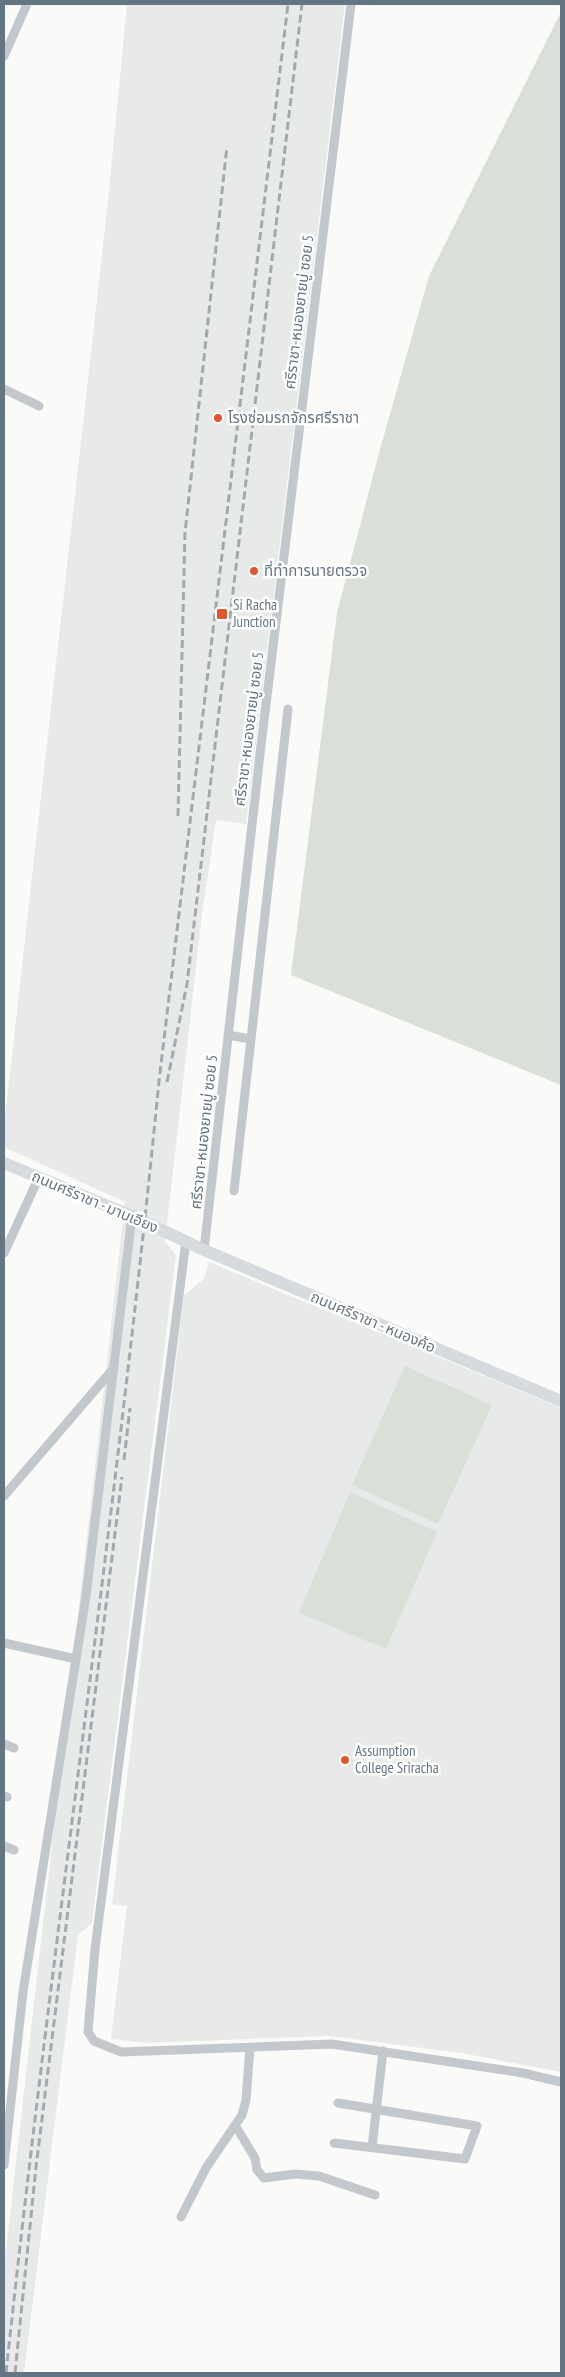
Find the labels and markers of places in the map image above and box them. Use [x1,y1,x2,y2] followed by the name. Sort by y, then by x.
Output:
[228,408,359,427] place label: โรงซ่อมรถจักรศรีราชา
[212,412,224,424] marker: โรงซ่อมรถจักรศรีราชา
[264,560,367,580] place label: ที่ทำการนายตรวจ
[248,565,260,577] marker: ที่ทำการนายตรวจ
[232,595,277,631] place label: Si Racha Junction
[215,607,229,621] marker: Si Racha Junction
[355,1741,439,1777] place label: Assumption College Sriracha
[339,1754,351,1766] marker: Assumption College Sriracha

